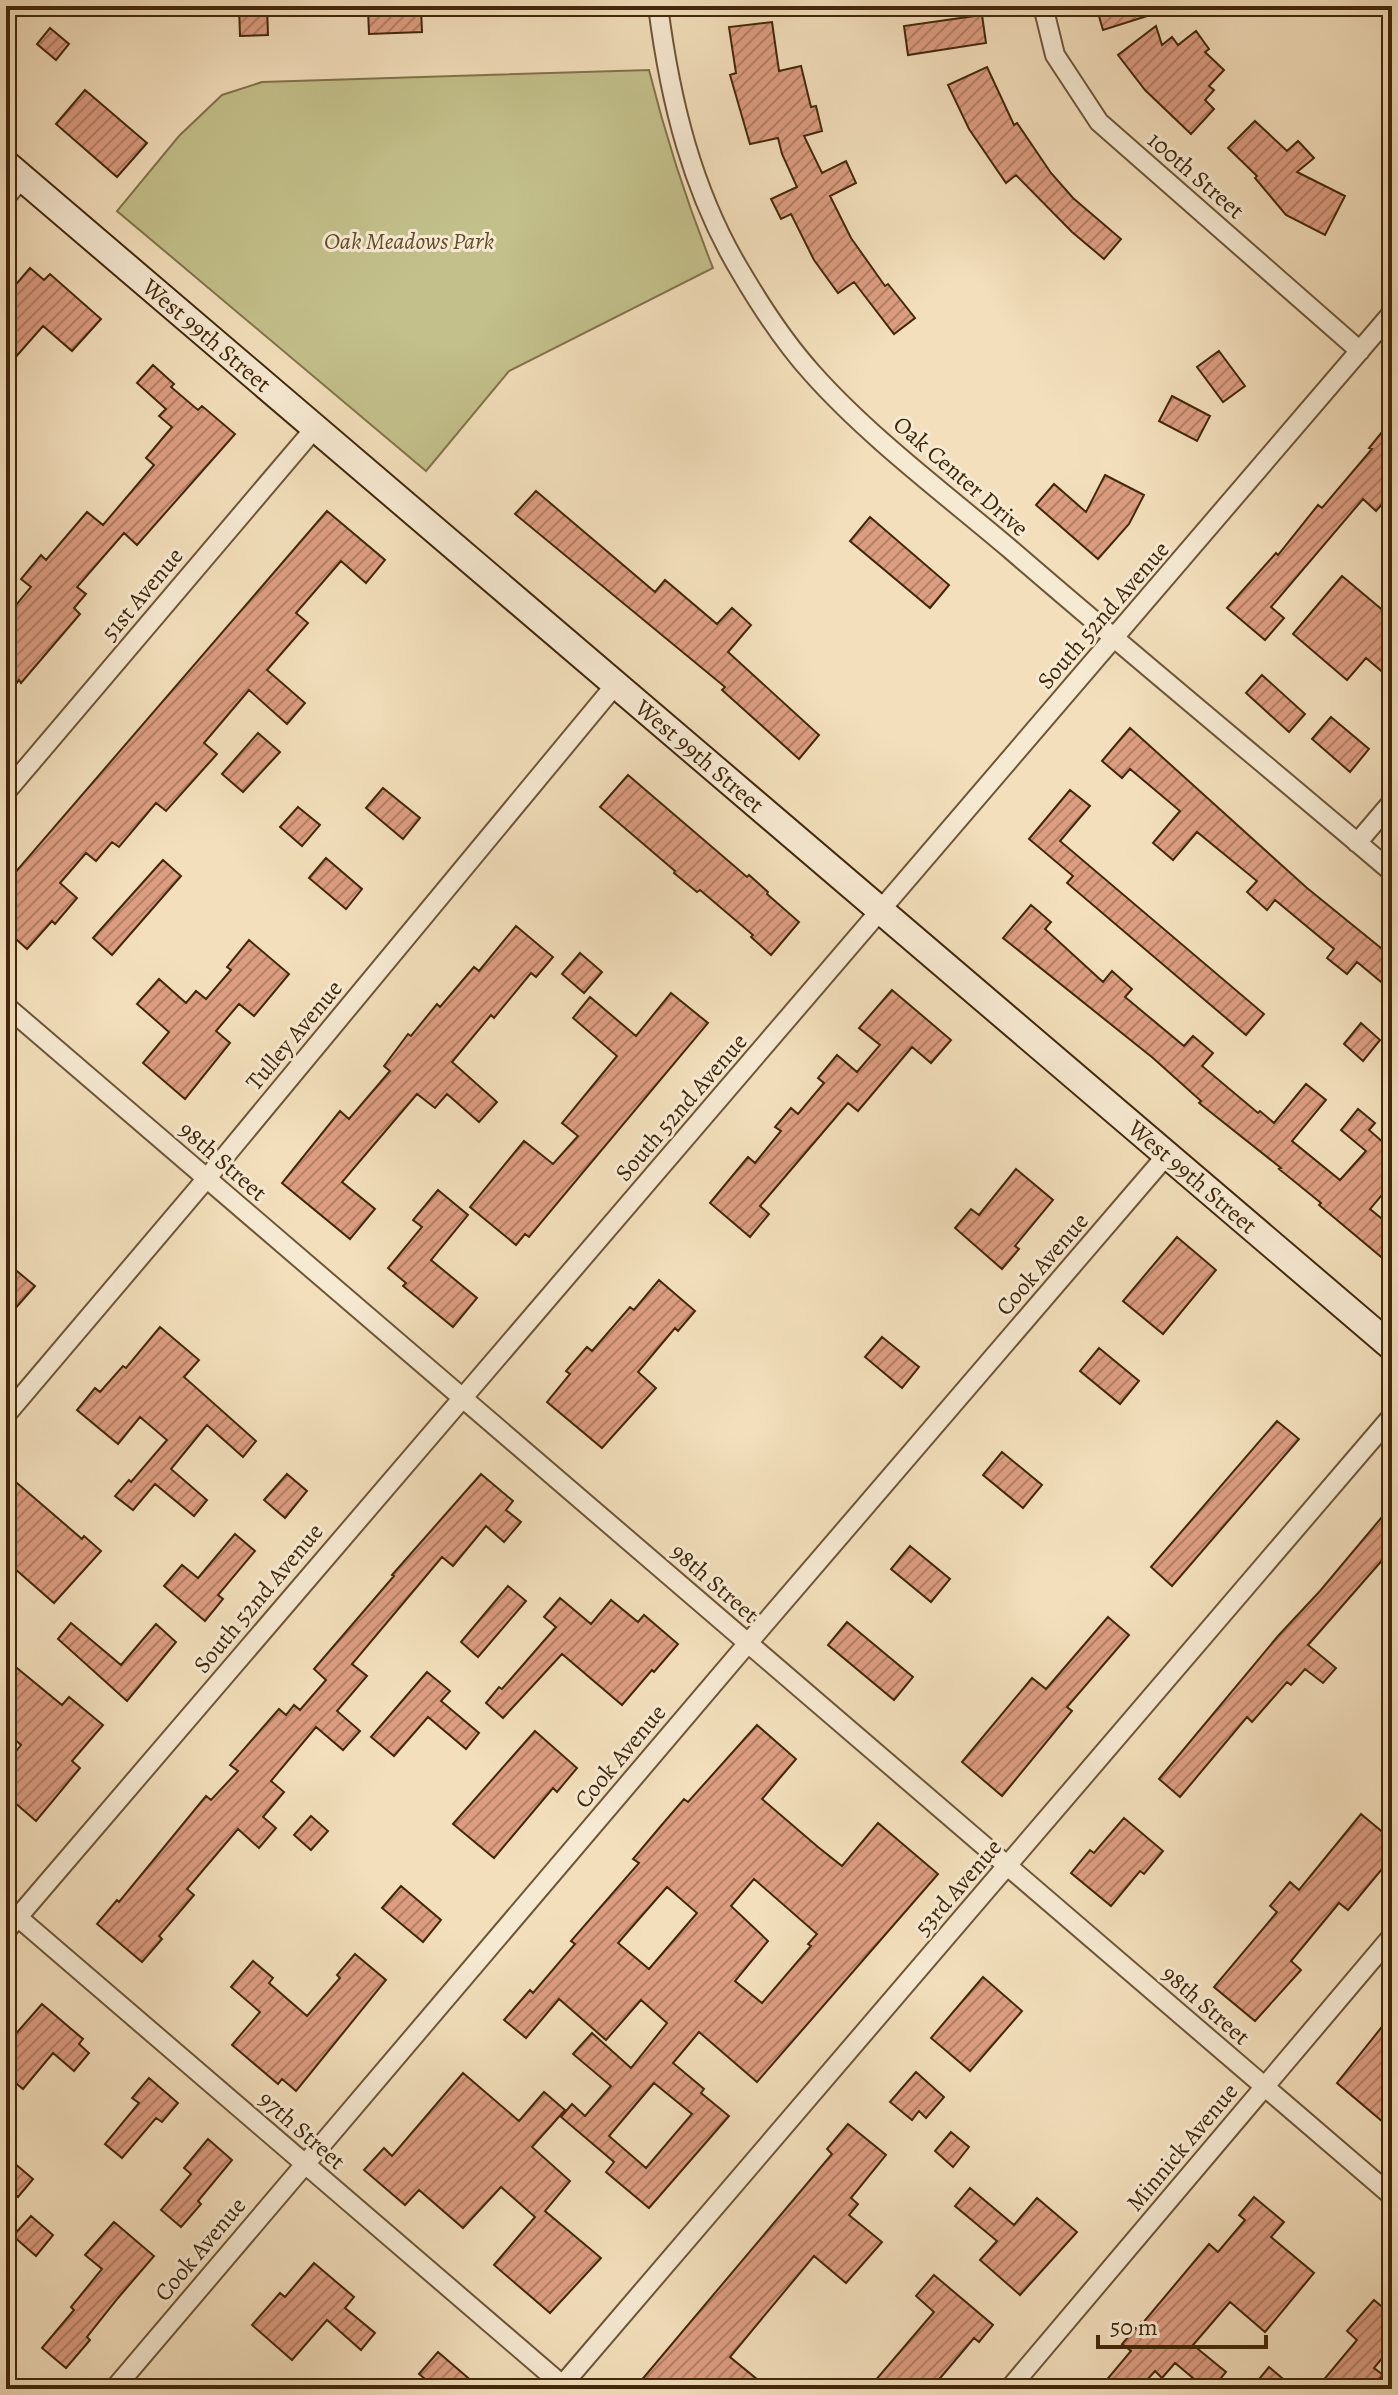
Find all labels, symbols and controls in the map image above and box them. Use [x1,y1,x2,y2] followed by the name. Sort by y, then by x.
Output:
[1141,124,1251,226] street label: 100th Street
[324,225,494,257] park label: Oak Meadows Park
[135,271,278,400] street label: West 99th Street
[887,408,1035,544] street label: Oak Center Drive
[1030,534,1176,696] street label: South 52nd Avenue
[94,541,190,647] street label: 51st Avenue
[628,691,771,820] street label: West 99th Street
[238,973,350,1097] street label: Tulley Avenue
[608,1026,754,1188] street label: South 52nd Avenue
[1121,1112,1264,1241] street label: West 99th Street
[172,1114,274,1208] street label: 98th Street
[988,1206,1096,1322] street label: Cook Avenue
[186,1516,330,1680] street label: South 52nd Avenue
[664,1536,766,1630] street label: 98th Street
[567,1697,673,1815] street label: Cook Avenue
[907,1832,1009,1942] street label: 53rd Avenue
[1155,1958,1257,2052] street label: 98th Street
[1119,2076,1245,2218] street label: Minnick Avenue
[252,2083,352,2177] street label: 97th Street
[147,2190,253,2308] street label: Cook Avenue
[1098,2299,1266,2349] scale bar
[1110,2311,1158,2343] text: 50 m

